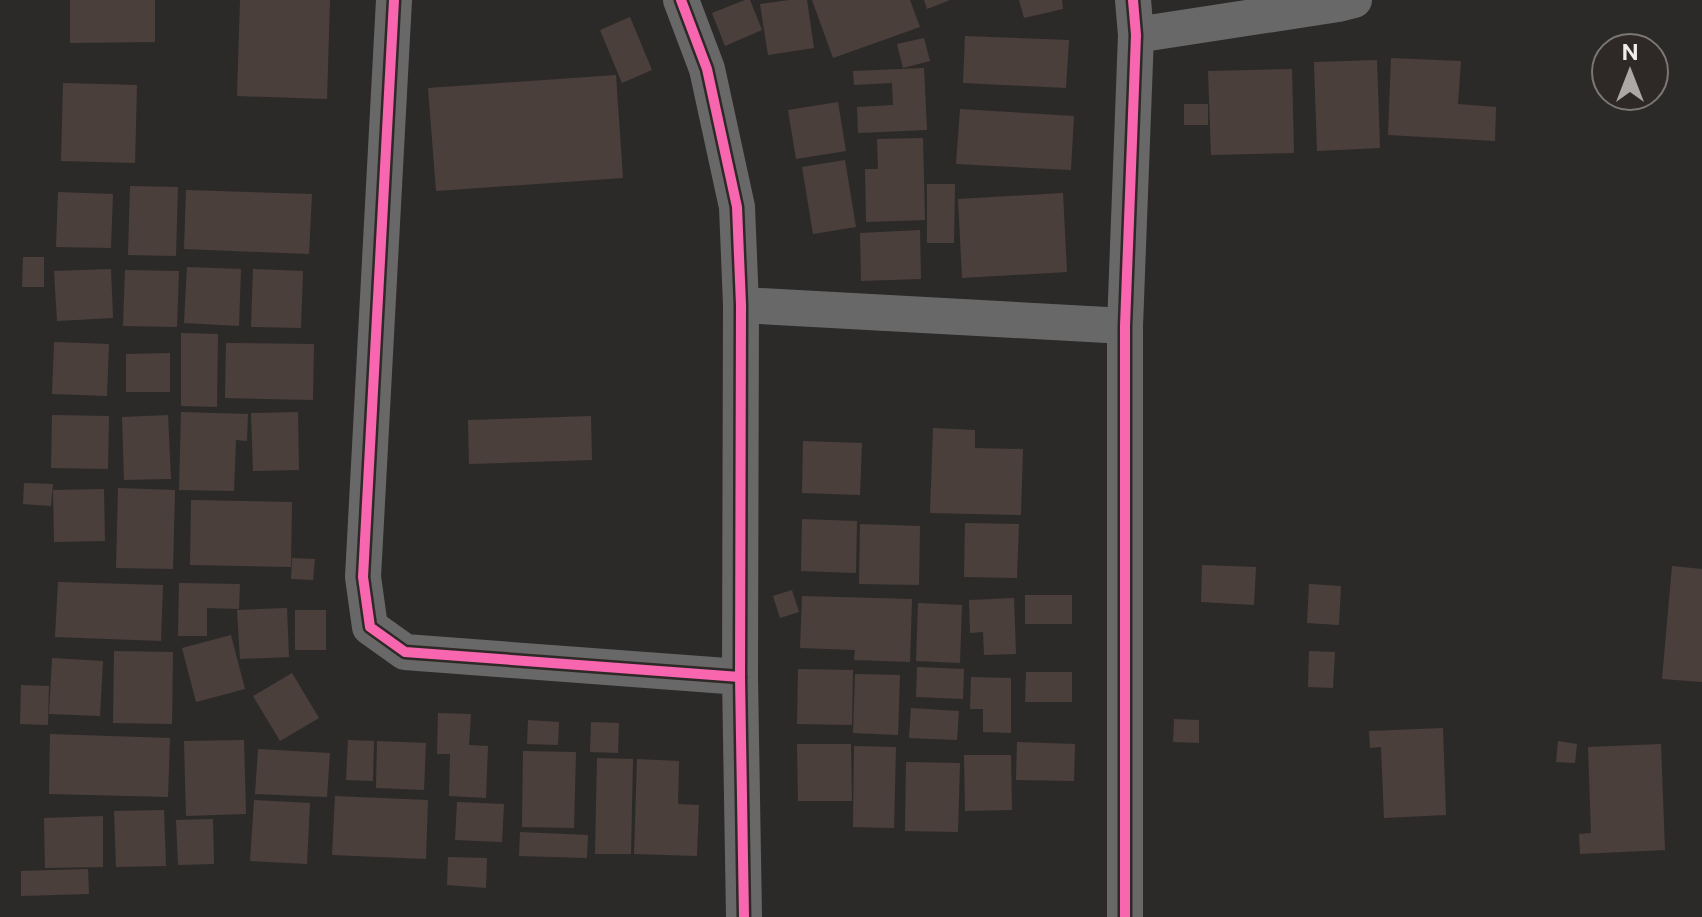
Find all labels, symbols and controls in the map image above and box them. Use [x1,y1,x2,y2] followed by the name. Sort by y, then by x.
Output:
[1590,32,1670,112] north arrow
[1621,39,1639,65] text: N

